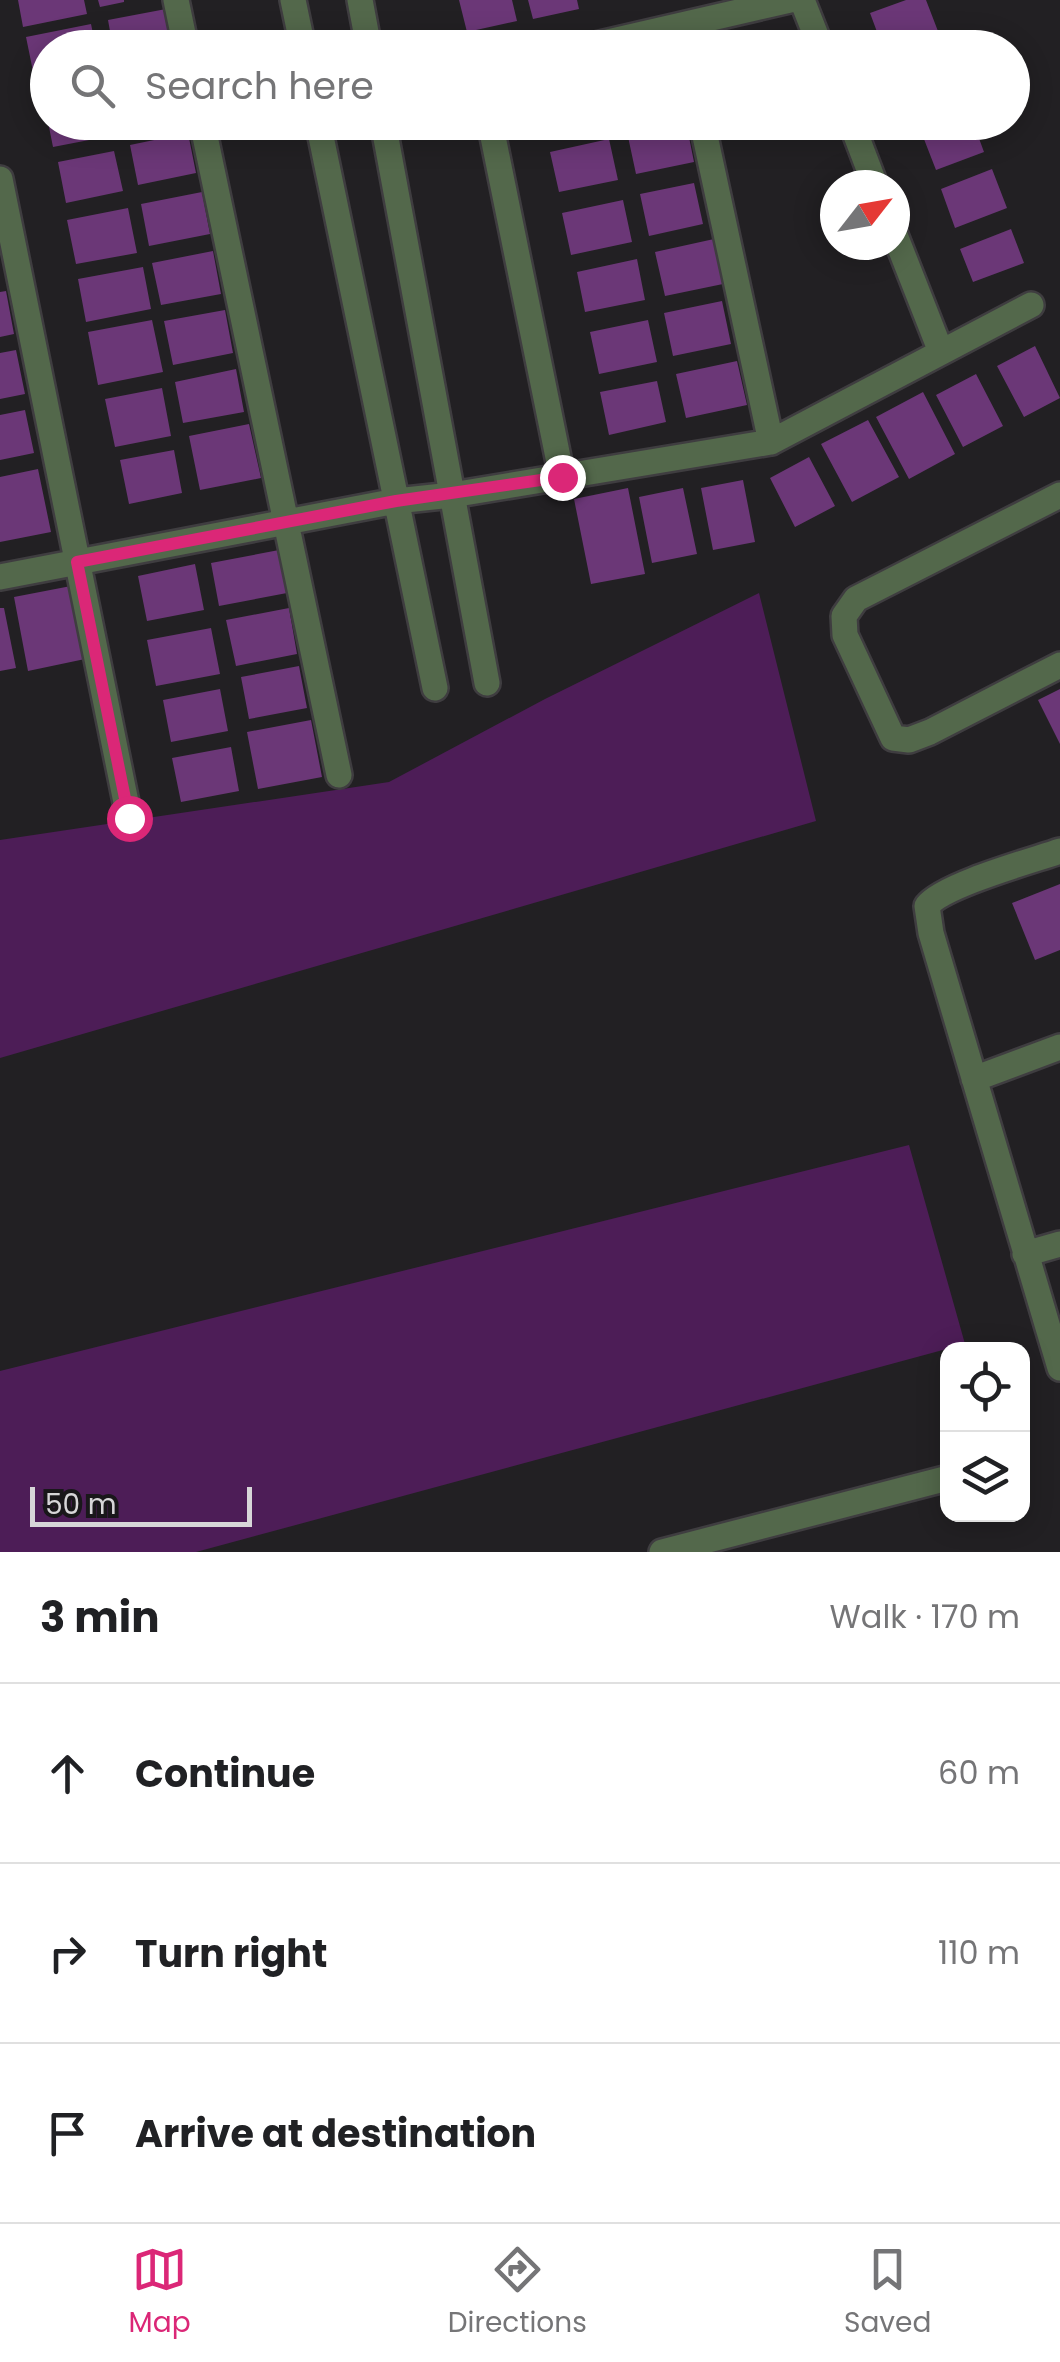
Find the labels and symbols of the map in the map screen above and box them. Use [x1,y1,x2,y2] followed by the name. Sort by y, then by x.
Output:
[820,170,910,260] north arrow
[540,455,586,501] route end
[107,796,153,842] route start
[30,1482,252,1526] scale bar

